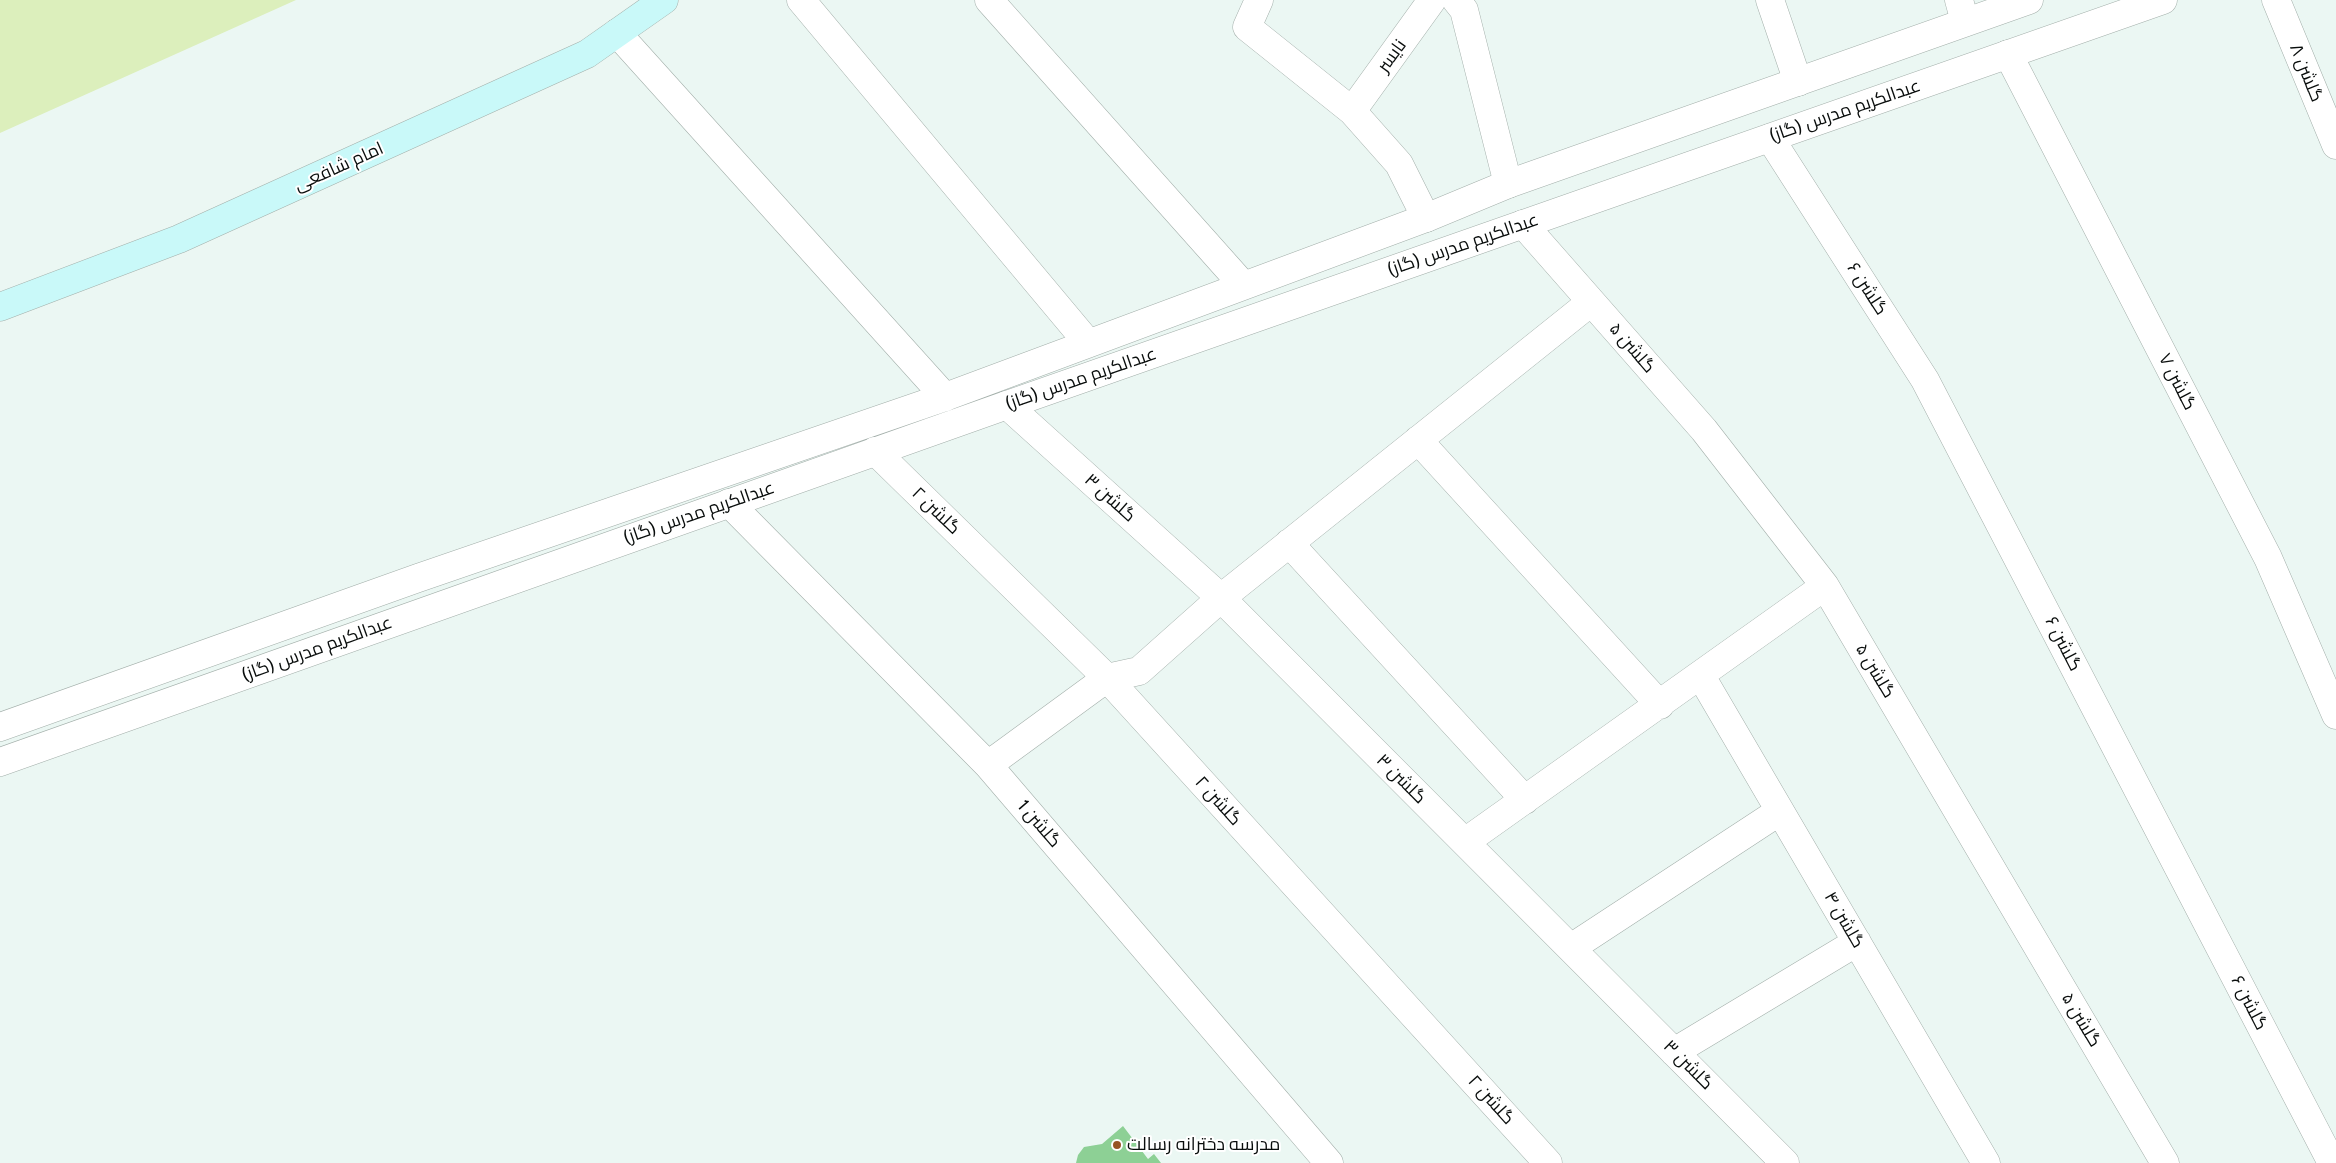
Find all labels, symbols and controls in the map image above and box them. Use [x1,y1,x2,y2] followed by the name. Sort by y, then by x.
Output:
[1373,35,1411,77] street label: نایسر
[2285,41,2327,105] street label: گلشن ۸
[1767,75,1923,147] street label: عبدالکریم مدرس (گاز)
[291,138,387,196] street label: امام شافعی
[1385,209,1541,281] street label: عبدالکریم مدرس (گاز)
[1842,259,1892,319] street label: گلشن ۶
[1604,319,1660,377] street label: گلشن ۵
[1003,343,1159,415] street label: عبدالکریم مدرس (گاز)
[2154,350,2200,414] street label: گلشن ۷
[1080,469,1140,527] street label: گلشن ۳
[621,477,777,549] street label: عبدالکریم مدرس (گاز)
[907,483,965,539] street label: گلشن ۲
[239,612,395,686] street label: عبدالکریم مدرس (گاز)
[2040,613,2086,675] street label: گلشن ۶
[1850,640,1900,702] street label: گلشن ۵
[1372,750,1430,808] street label: گلشن ۳
[1190,772,1246,830] street label: گلشن ۲
[1013,796,1065,852] street label: گلشن 1
[1819,888,1869,952] street label: گلشن ۴
[2226,972,2272,1034] street label: گلشن ۶
[2056,989,2106,1051] street label: گلشن ۵
[1659,1036,1717,1094] street label: گلشن ۳
[1463,1071,1519,1129] street label: گلشن ۲
[1127,1134,1280,1156] place label: مدرسه دخترانه رسالت
[1111,1139,1123,1151] marker: مدرسه دخترانه رسالت

